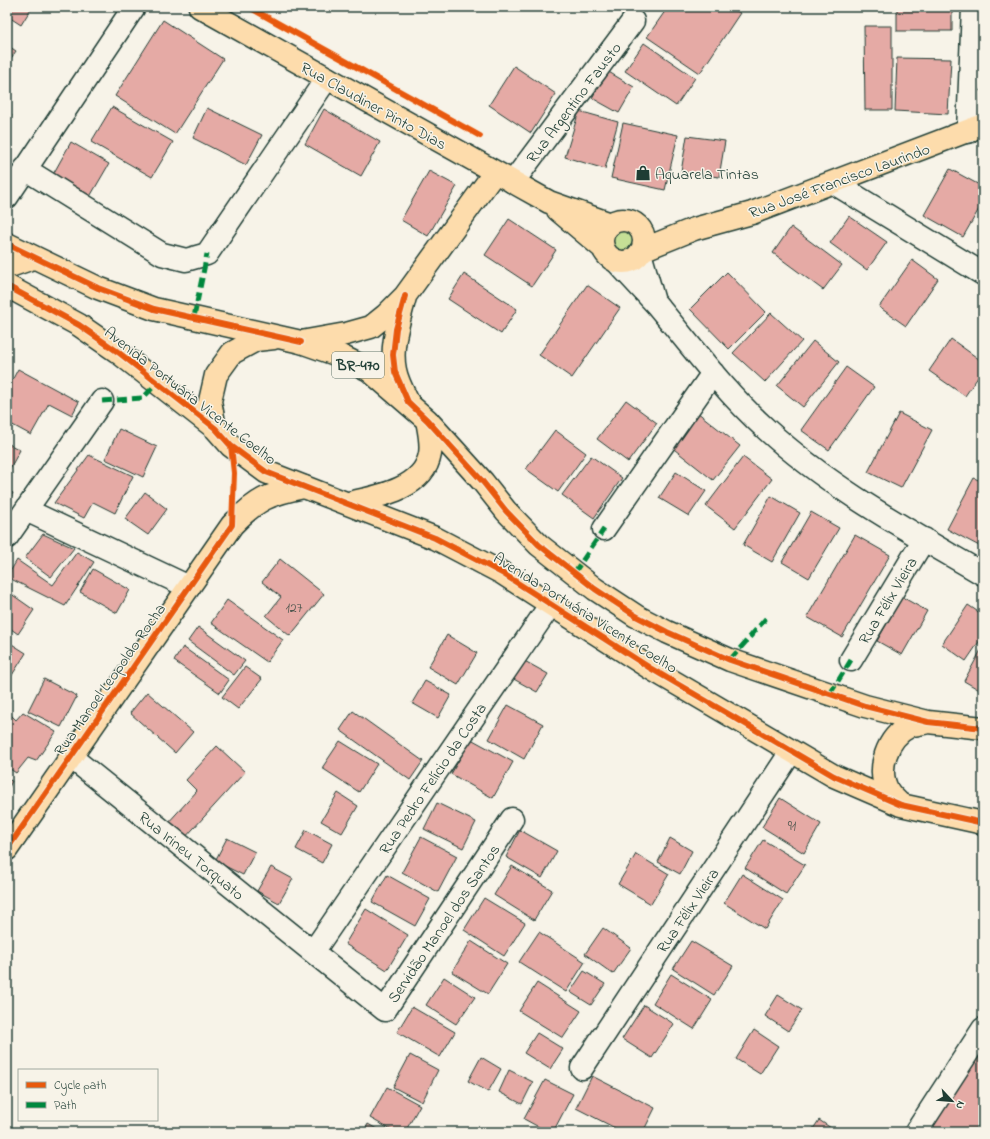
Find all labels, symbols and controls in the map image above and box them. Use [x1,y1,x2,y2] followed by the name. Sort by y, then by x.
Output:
[521,38,628,169] street label: Rua Argentino Fausto
[296,57,451,157] street label: Rua Claudiner Pinto Dias
[746,138,933,226] street label: Rua José Francisco Laurindo
[655,163,759,187] place label: Aquarela Tintas
[634,164,652,182] shop icon: Aquarela Tintas
[98,321,281,472] street label: Avenida Portuária Vicente Coelho
[332,352,384,378] road number: BR-470
[488,547,682,680] street label: Avenida Portuária Vicente Coelho
[853,553,924,649] street label: Rua Félix Vieira
[285,598,303,619] house number: 127
[49,599,173,761] street label: Rua Manoel Leopoldo Rocha
[374,698,494,860] street label: Rua Pedro Felício da Costa
[133,806,249,907] street label: Rua Irineu Torquato
[788,816,797,837] house number: 91
[382,840,507,1009] street label: Servidão Manoel dos Santos
[651,864,726,959] street label: Rua Félix Vieira
[18,1069,158,1121] legend
[54,1077,106,1096] text: Cycle path
[932,1081,972,1121] north arrow
[54,1097,77,1115] text: Path
[951,1098,969,1112] text: N

